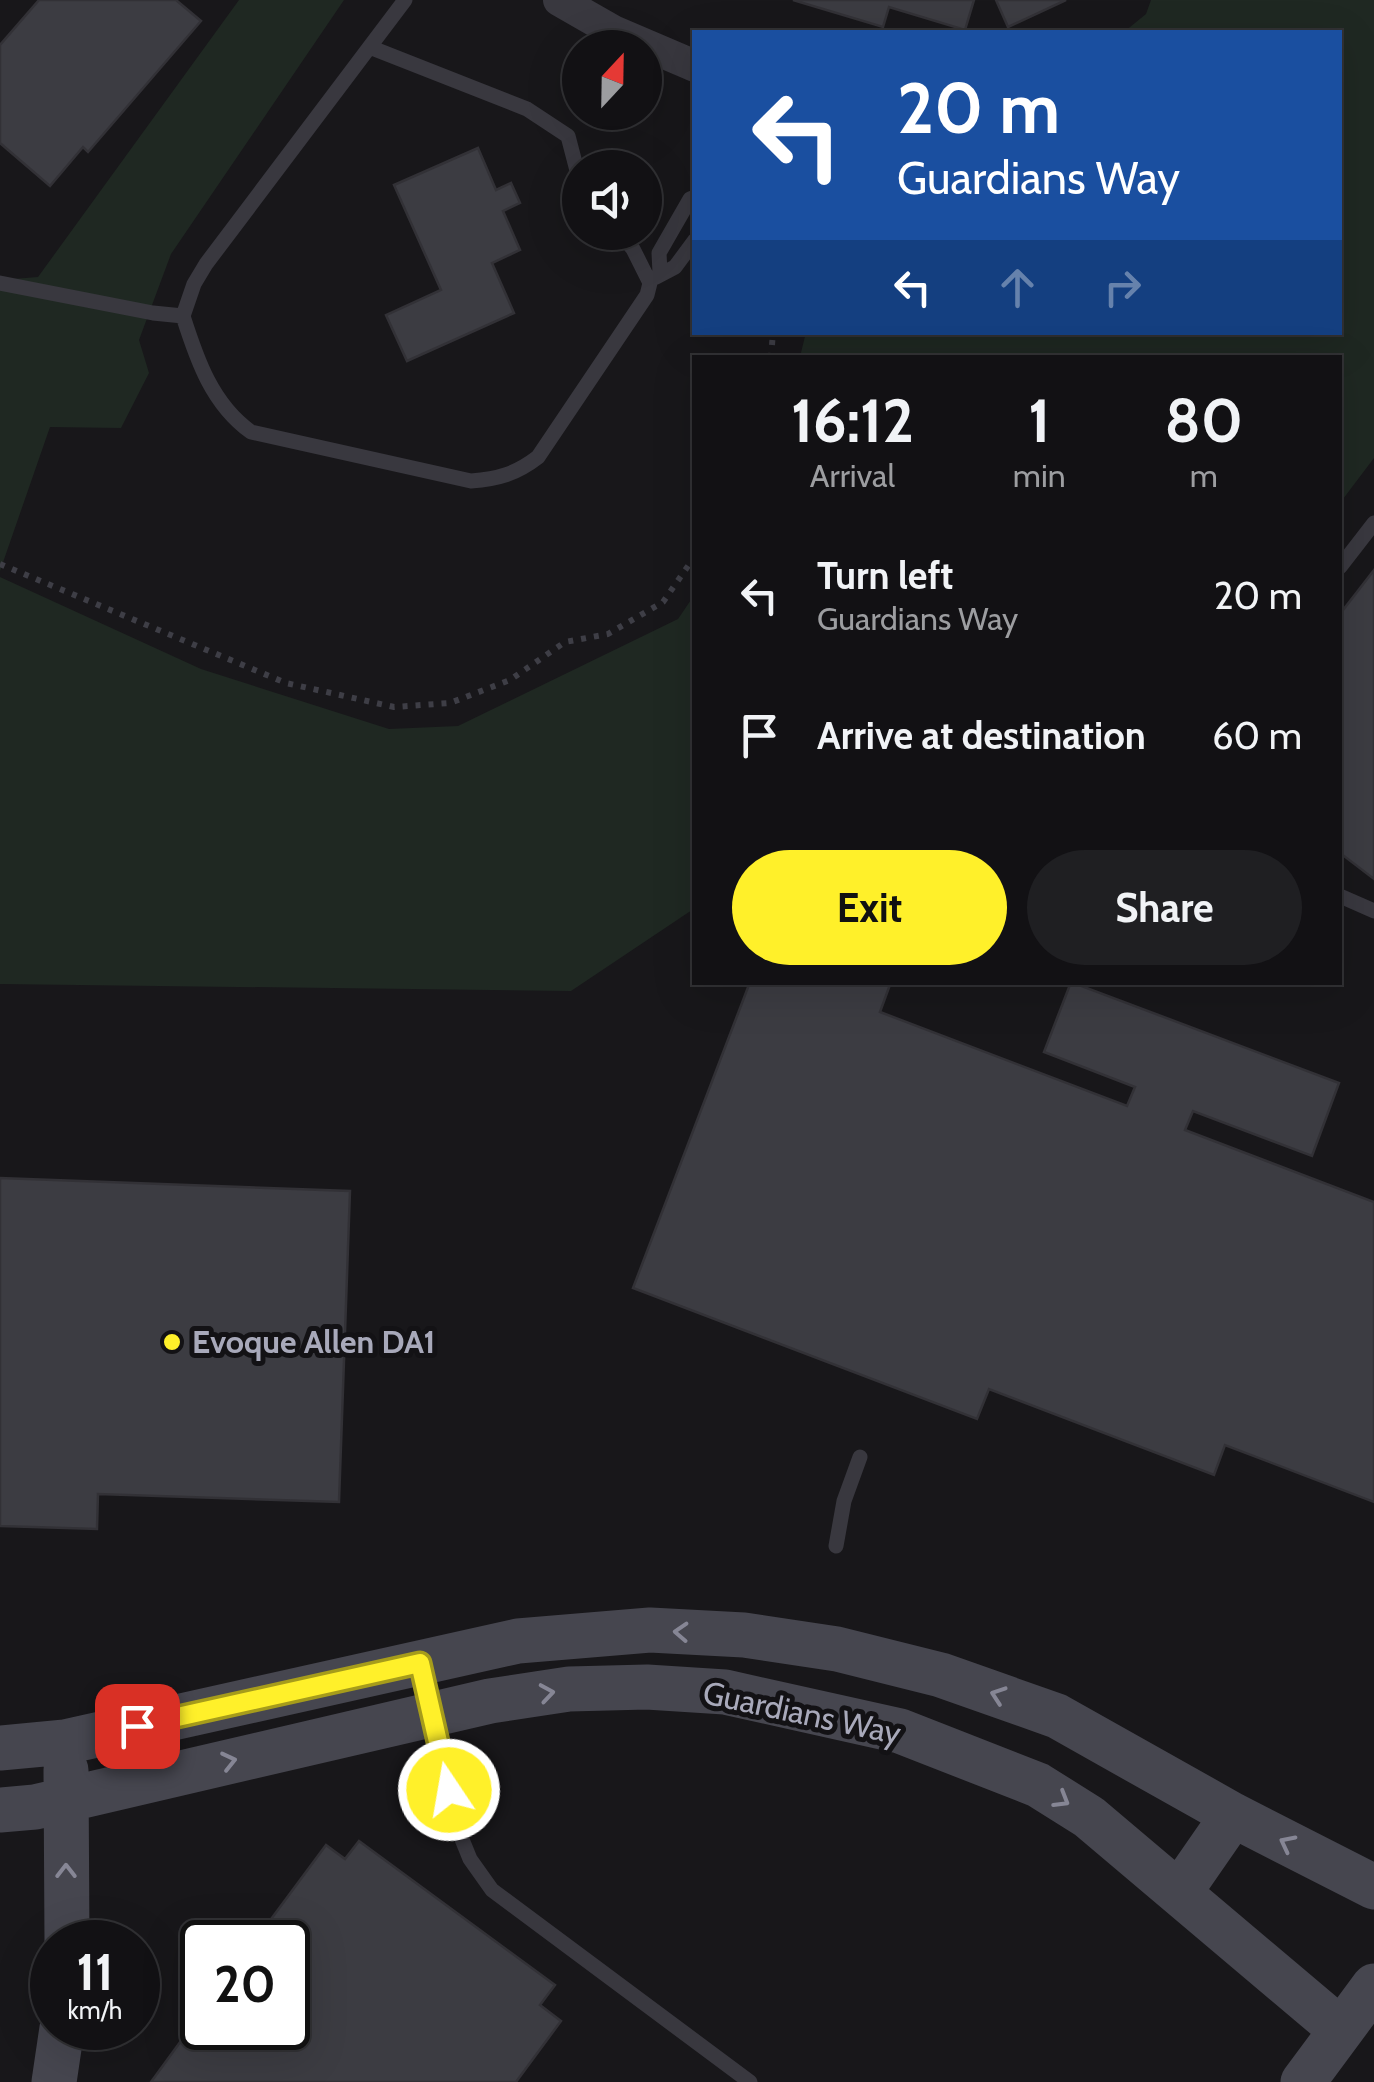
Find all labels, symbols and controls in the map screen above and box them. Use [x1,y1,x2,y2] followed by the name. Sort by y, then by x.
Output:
[562,30,662,130] north arrow
[562,30,662,250] map controls
[897,65,1060,151] text: 20 m
[732,70,862,200] icon: left
[562,150,662,250] button: sound
[897,151,1180,205] text: Guardians Way
[885,260,940,315] icon: left
[990,260,1045,315] icon: ahead
[1095,260,1150,315] icon: right
[791,384,914,457] text: 16:12
[1028,384,1050,457] text: 1
[1164,384,1243,457] text: 80
[810,456,895,495] text: Arrival
[1013,456,1066,495] text: min
[1190,456,1218,495] text: m
[817,552,953,599] text: Turn left
[732,568,787,623] icon: left
[1214,572,1302,619] text: 20 m
[817,599,1018,638] text: Guardians Way
[732,708,787,763] icon: arrive
[817,712,1146,759] text: Arrive at destination
[1212,712,1302,759] text: 60 m
[732,850,1007,965] button: Exit
[1027,850,1302,965] button: Share
[192,1322,435,1361] place label: Evoque Allen DA1
[161,1331,183,1353] marker: Evoque Allen DA1
[673,1622,689,1643] one-way arrow
[700,1673,905,1753] street label: Guardians Way
[539,1683,555,1704] one-way arrow
[95,1684,180,1769] pin
[991,1687,1008,1707] one-way arrow
[110,1699,165,1754] icon: arrive
[397,1738,501,1842] position arrow
[220,1752,237,1773] one-way arrow
[1052,1788,1070,1807] one-way arrow
[1280,1836,1298,1855] one-way arrow
[56,1862,77,1878] one-way arrow
[180,1920,310,2050] speed limit sign: 20
[77,1942,113,2003] text: 11
[68,1995,122,2025] text: km/h

